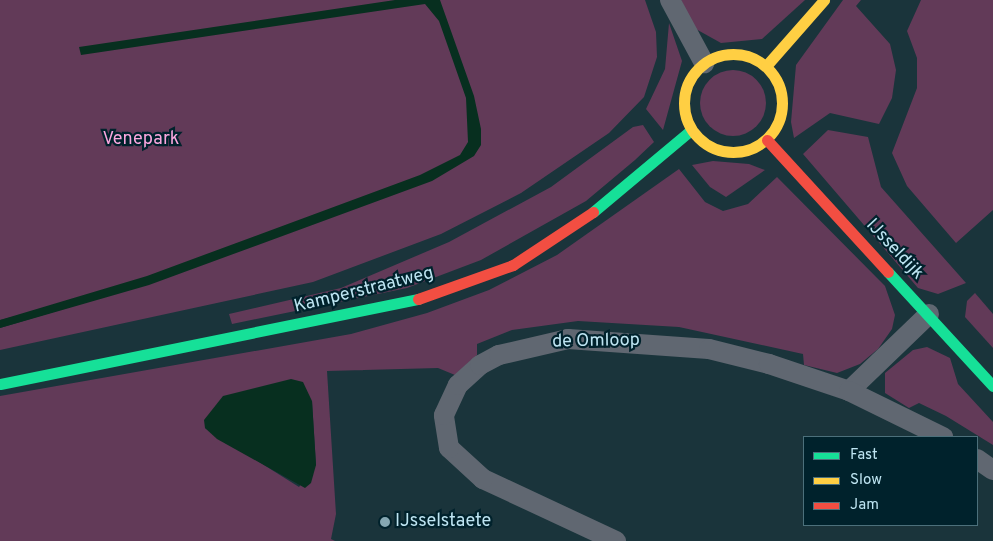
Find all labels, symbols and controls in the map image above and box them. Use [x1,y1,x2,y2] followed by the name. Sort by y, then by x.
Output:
[103,129,179,151] park label: Venepark
[860,215,928,285] street label: IJsseldijk
[292,263,436,319] street label: Kamperstraatweg
[552,330,640,354] street label: de Omloop
[803,436,978,526] legend
[850,446,878,465] text: Fast
[850,471,882,490] text: Slow
[850,496,879,515] text: Jam
[395,511,491,533] place label: IJsselstaete
[379,516,391,528] marker: IJsselstaete

